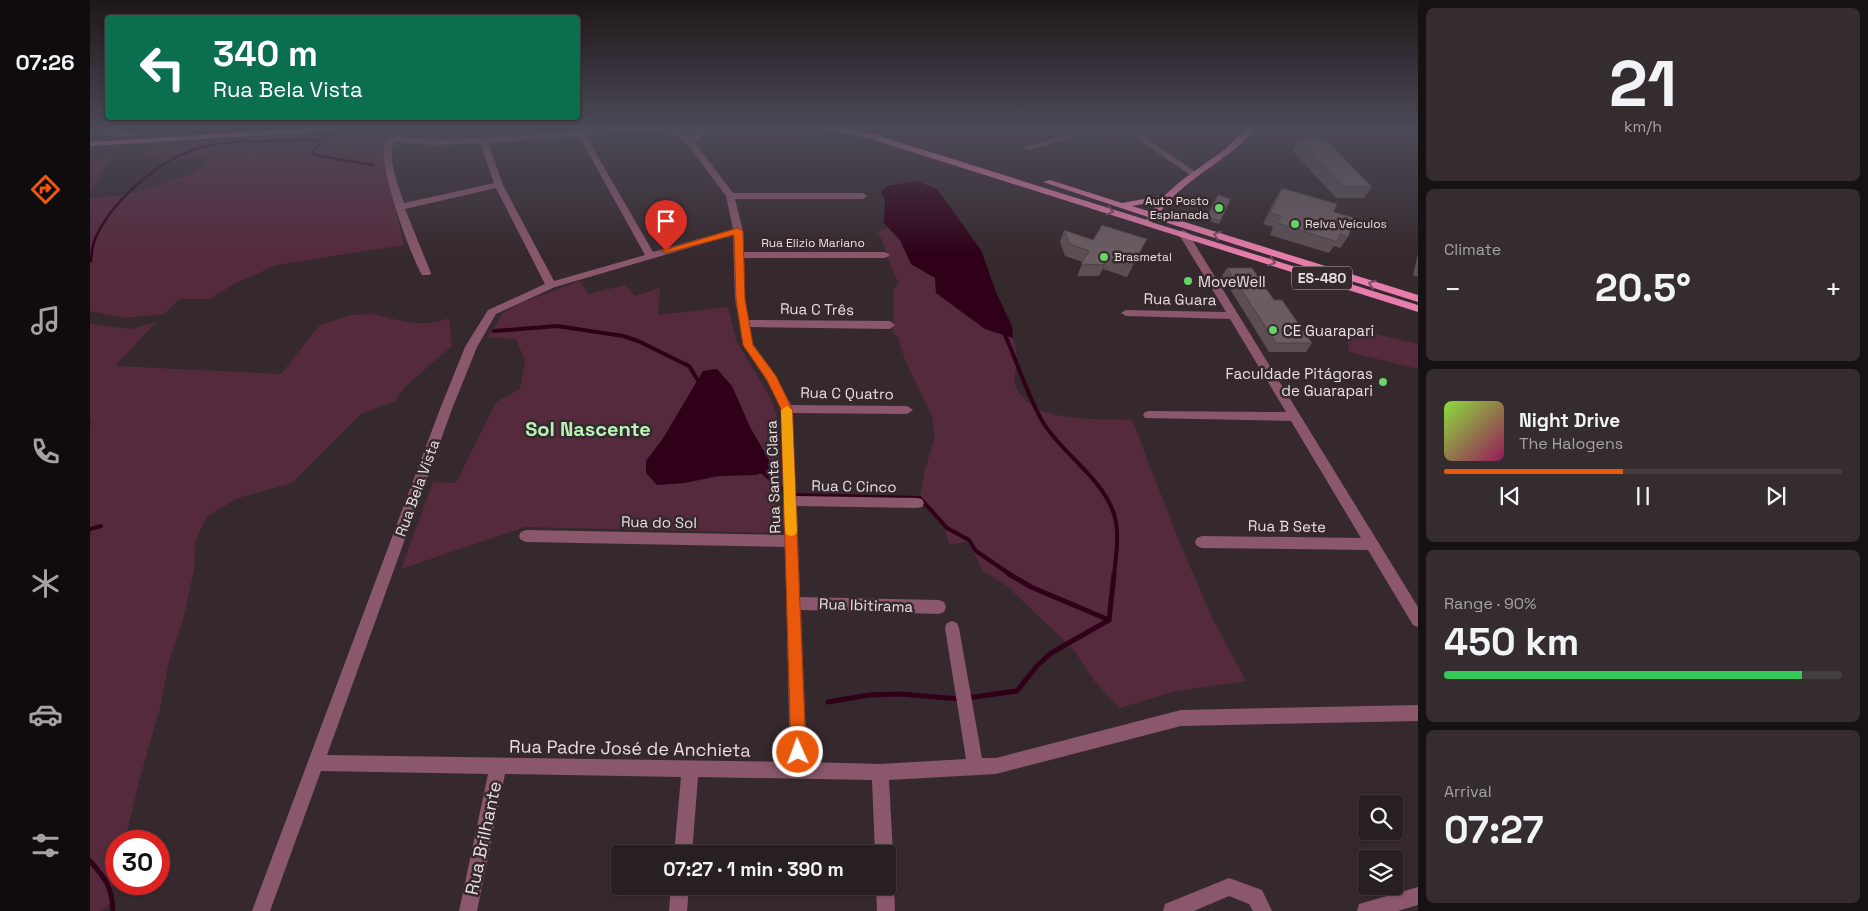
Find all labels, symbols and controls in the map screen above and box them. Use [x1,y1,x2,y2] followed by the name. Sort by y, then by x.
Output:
[213,32,318,76] text: 340 m
[130,35,195,100] icon: left
[1609,42,1677,125] text: 21
[15,48,75,76] text: 07:26
[213,75,363,103] text: Rua Bela Vista
[1624,116,1662,137] text: km/h
[28,172,63,207] icon: directions
[1145,193,1209,223] place label: Auto Posto Esplanada
[645,200,687,251] pin
[1213,202,1225,214] marker: Auto Posto Esplanada
[1106,205,1114,215] one-way arrow
[652,207,680,235] icon: arrive
[1305,216,1387,232] place label: Relva Veículos
[1289,218,1301,230] marker: Relva Veículos
[1213,230,1222,240] one-way arrow
[761,235,865,251] street label: Rua Elizio Mariano
[1444,239,1501,260] text: Climate
[1114,249,1172,265] place label: Brasmetal
[1098,251,1110,263] marker: Brasmetal
[1267,256,1275,266] one-way arrow
[1595,264,1691,312] text: 20.5°
[1292,266,1352,290] road number: ES-480
[1444,271,1461,307] text: −
[1825,271,1842,307] text: +
[1198,272,1266,291] place label: MoveWell
[1182,275,1194,287] marker: MoveWell
[1368,280,1376,290] one-way arrow
[1143,289,1217,309] street label: Rua Guara
[780,299,854,319] street label: Rua C Três
[28,303,63,338] icon: music
[1283,321,1374,340] place label: CE Guarapari
[1267,324,1279,336] marker: CE Guarapari
[1226,364,1373,400] place label: Faculdade Pitágoras de Guarapari
[1377,376,1389,388] marker: Faculdade Pitágoras de Guarapari
[800,383,894,403] street label: Rua C Quatro
[1519,408,1620,433] text: Night Drive
[525,416,651,442] district label: Sol Nascente
[762,420,784,534] street label: Rua Santa Clara
[1519,433,1623,454] text: The Halogens
[28,434,63,469] icon: phone
[391,436,444,539] street label: Rua Bela Vista
[811,476,897,496] street label: Rua C Cinco
[1496,482,1524,510] icon: previous
[1629,482,1657,510] icon: pause
[1762,482,1790,510] icon: next
[621,512,697,532] street label: Rua do Sol
[1248,516,1326,536] street label: Rua B Sete
[28,566,63,601] icon: climate
[1444,593,1536,614] text: Range · 90%
[819,594,914,616] street label: Rua Ibitirama
[1444,618,1579,666] text: 450 km
[28,697,63,732] icon: car
[771,725,823,777] position arrow
[509,734,751,762] street label: Rua Padre José de Anchieta
[460,779,506,897] street label: Rua Brilhante
[1444,781,1492,802] text: Arrival
[1358,795,1403,895] map controls
[1358,795,1403,840] button: search
[1444,806,1543,854] text: 07:27
[28,828,63,863] icon: filters
[105,830,170,895] speed limit sign: 30
[1358,850,1403,895] button: layers
[663,857,844,882] text: 07:27 · 1 min · 390 m

